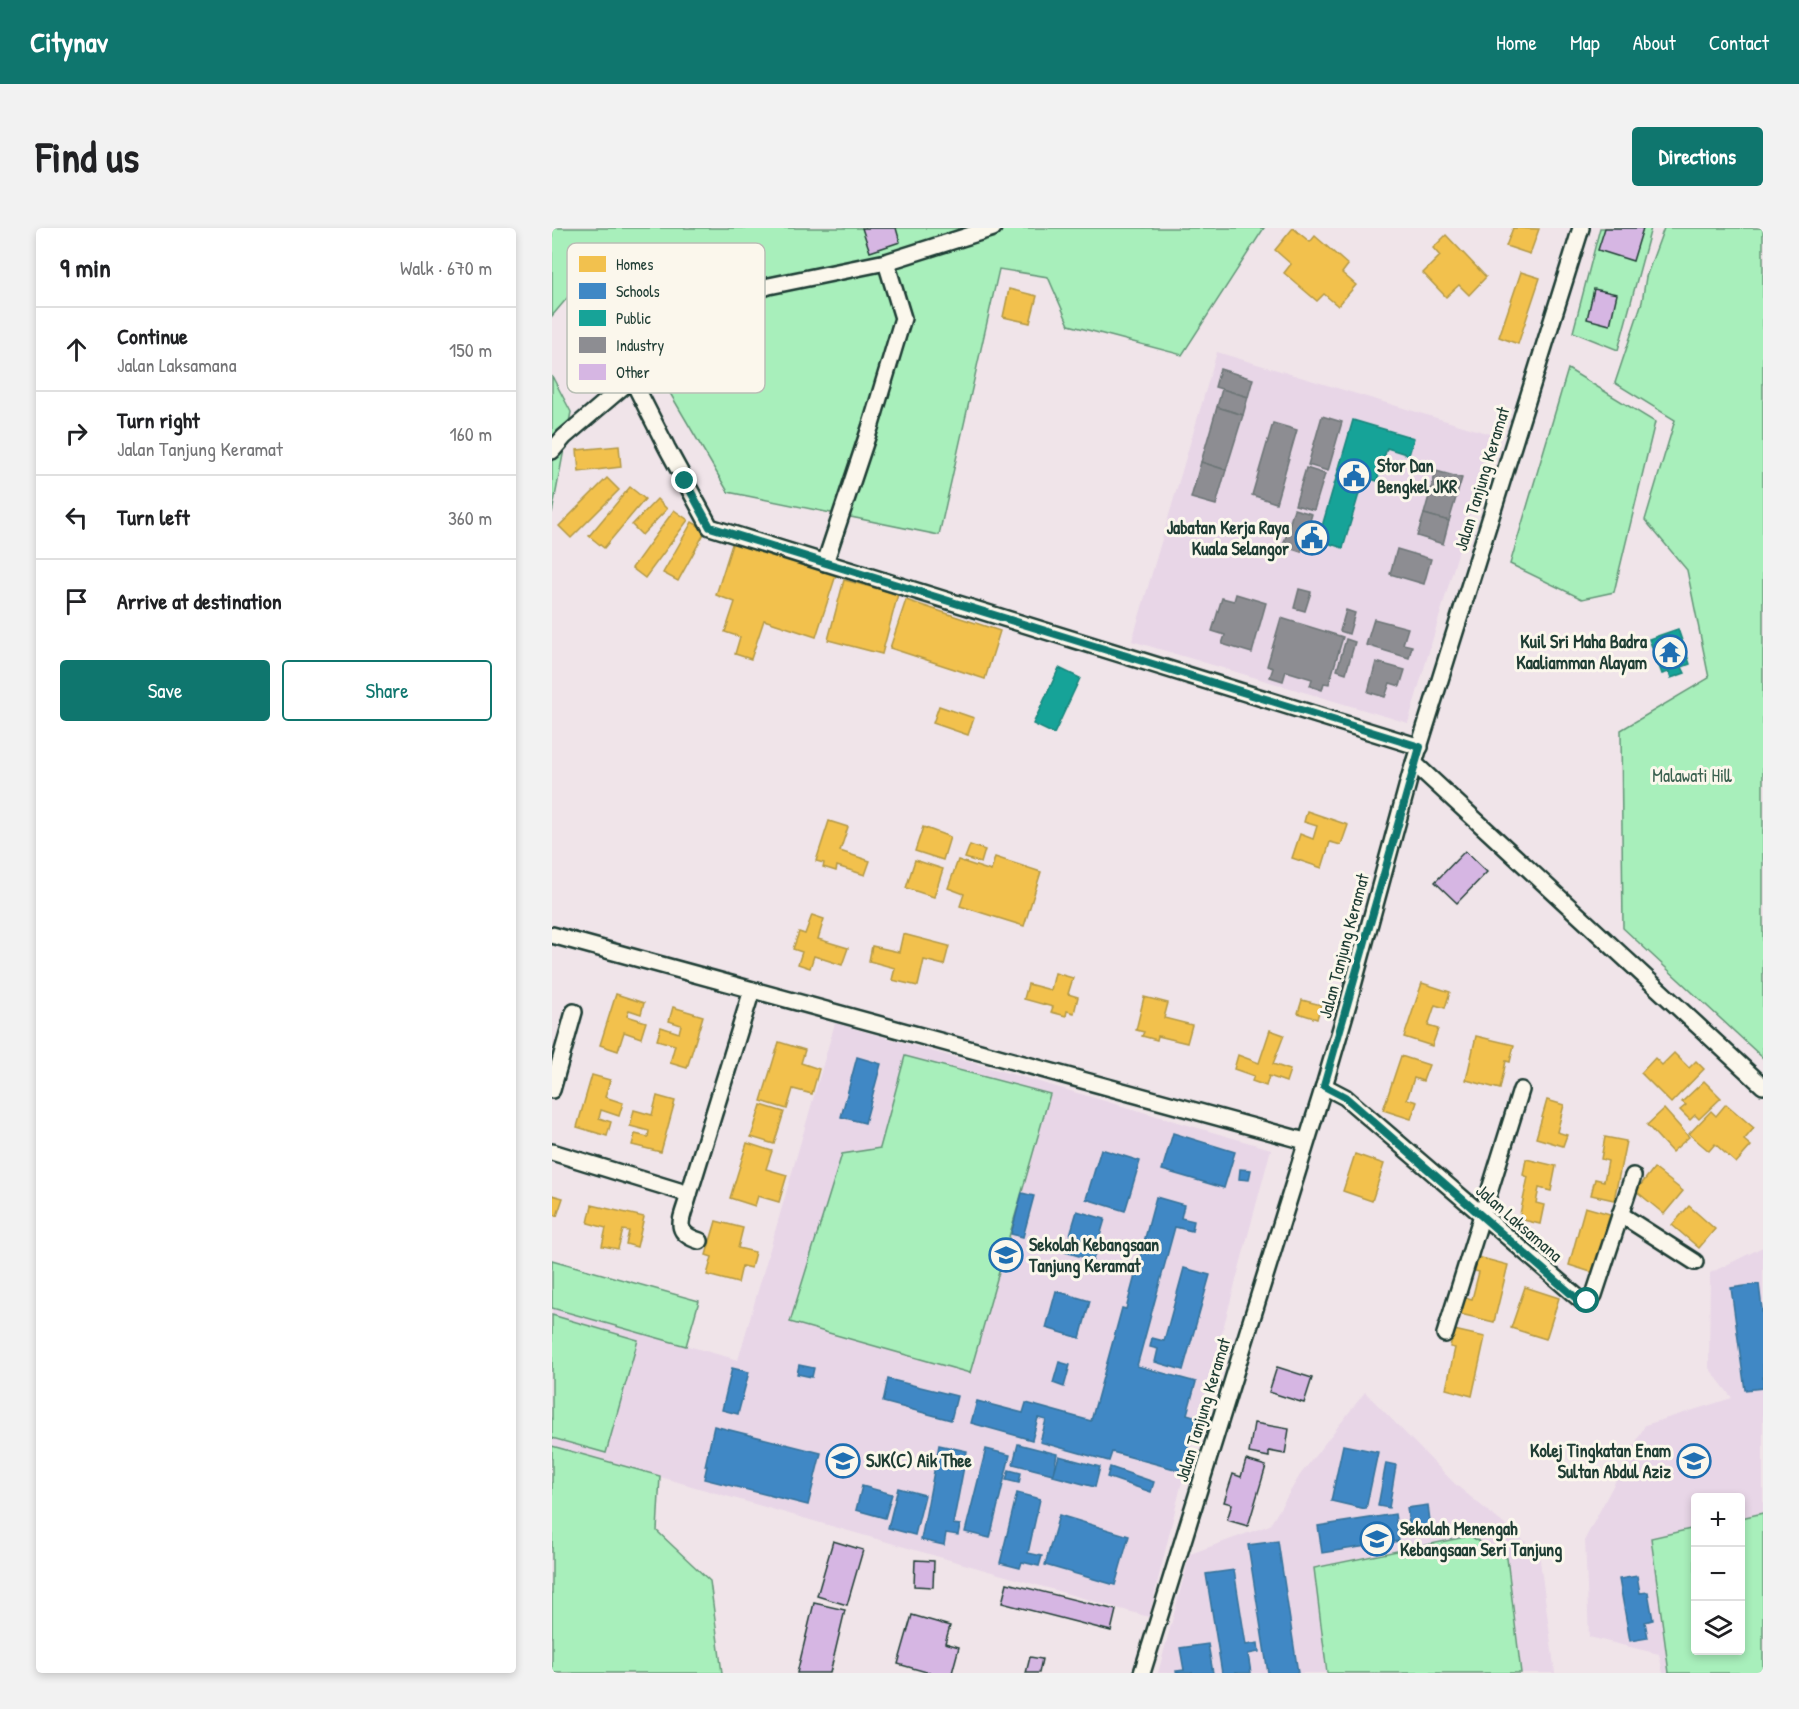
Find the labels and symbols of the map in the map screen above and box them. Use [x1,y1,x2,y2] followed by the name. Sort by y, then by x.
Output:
[567,243,765,393] legend
[616,253,653,275] text: Homes
[616,280,660,302] text: Schools
[616,307,652,329] text: Public
[616,334,664,356] text: Industry
[616,361,650,383] text: Other
[1448,403,1516,554] street label: Jalan Tanjung Keramat
[1377,453,1458,500] place label: Stor Dan Bengkel JKR
[1336,458,1372,494] public building icon: Stor Dan Bengkel JKR
[671,467,697,493] route end
[1166,515,1290,562] place label: Jabatan Kerja Raya Kuala Selangor
[1294,520,1330,556] public building icon: Jabatan Kerja Raya Kuala Selangor
[1516,629,1648,676] place label: Kuil Sri Maha Badra Kaaliamman Alayam
[1652,634,1688,670] temple icon: Kuil Sri Maha Badra Kaaliamman Alayam
[1652,763,1732,788] park label: Malawati Hill
[1312,870,1375,1021] street label: Jalan Tanjung Keramat
[1471,1178,1568,1267] street label: Jalan Laksamana
[1028,1232,1159,1279] place label: Sekolah Kebangsaan Tanjung Keramat
[988,1237,1024,1273] school or university icon: Sekolah Kebangsaan Tanjung Keramat
[1573,1287,1599,1313] route start
[1169,1334,1237,1485] street label: Jalan Tanjung Keramat
[1530,1438,1671,1484] place label: Kolej Tingkatan Enam Sultan Abdul Aziz
[825,1443,861,1479] school or university icon: SJK(C) Aik Thee
[1676,1443,1712,1479] school or university icon: Kolej Tingkatan Enam Sultan Abdul Aziz
[866,1448,972,1473] place label: SJK(C) Aik Thee
[1400,1516,1562,1563] place label: Sekolah Menengah Kebangsaan Seri Tanjung
[1359,1521,1395,1557] school or university icon: Sekolah Menengah Kebangsaan Seri Tanjung

